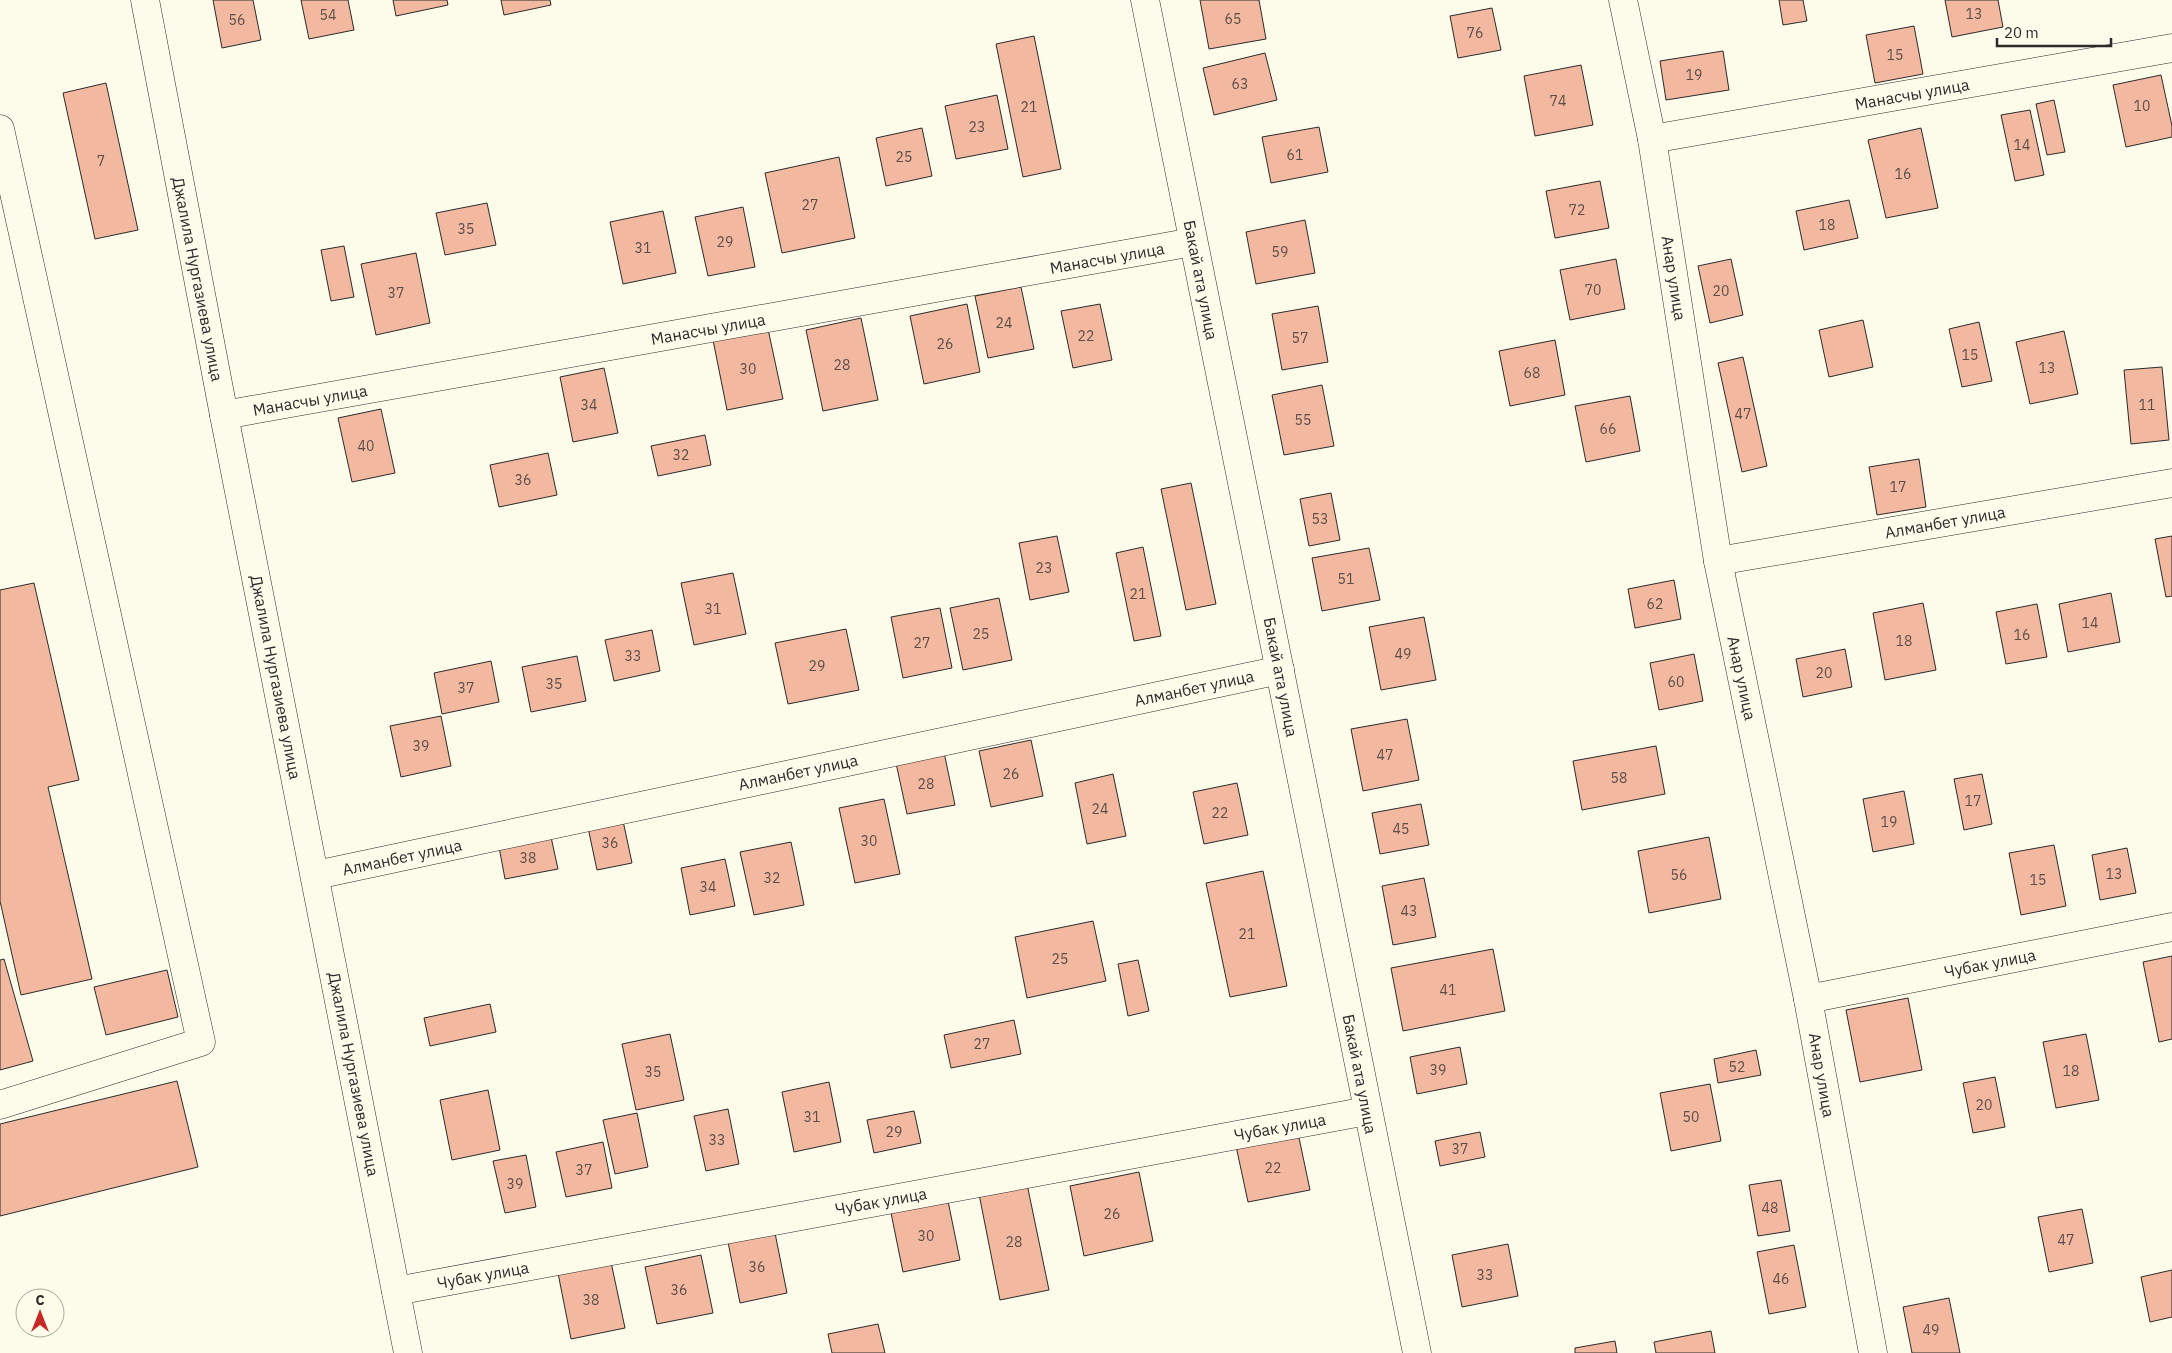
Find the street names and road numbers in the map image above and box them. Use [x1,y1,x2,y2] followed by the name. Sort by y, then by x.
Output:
[1853,74,1971,114] street label: Манасчы улица
[168,175,228,383] street label: Джалила Нургазиева улица
[1180,219,1222,342] street label: Бакай ата улица
[1657,234,1691,322] street label: Анар улица
[1048,238,1166,278] street label: Манасчы улица
[649,309,767,349] street label: Манасчы улица
[251,380,369,420] street label: Манасчы улица
[1883,501,2007,542] street label: Алманбет улица
[246,573,306,781] street label: Джалила Нургазиева улица
[1260,616,1302,739] street label: Бакай ата улица
[1723,634,1761,722] street label: Анар улица
[1132,665,1256,710] street label: Алманбет улица
[736,749,860,794] street label: Алманбет улица
[340,834,464,879] street label: Алманбет улица
[1943,944,2038,982] street label: Чубак улица
[324,970,384,1178] street label: Джалила Нургазиева улица
[1339,1013,1381,1136] street label: Бакай ата улица
[1805,1031,1839,1119] street label: Анар улица
[1233,1109,1328,1145] street label: Чубак улица
[834,1183,929,1219] street label: Чубак улица
[436,1257,531,1293] street label: Чубак улица

